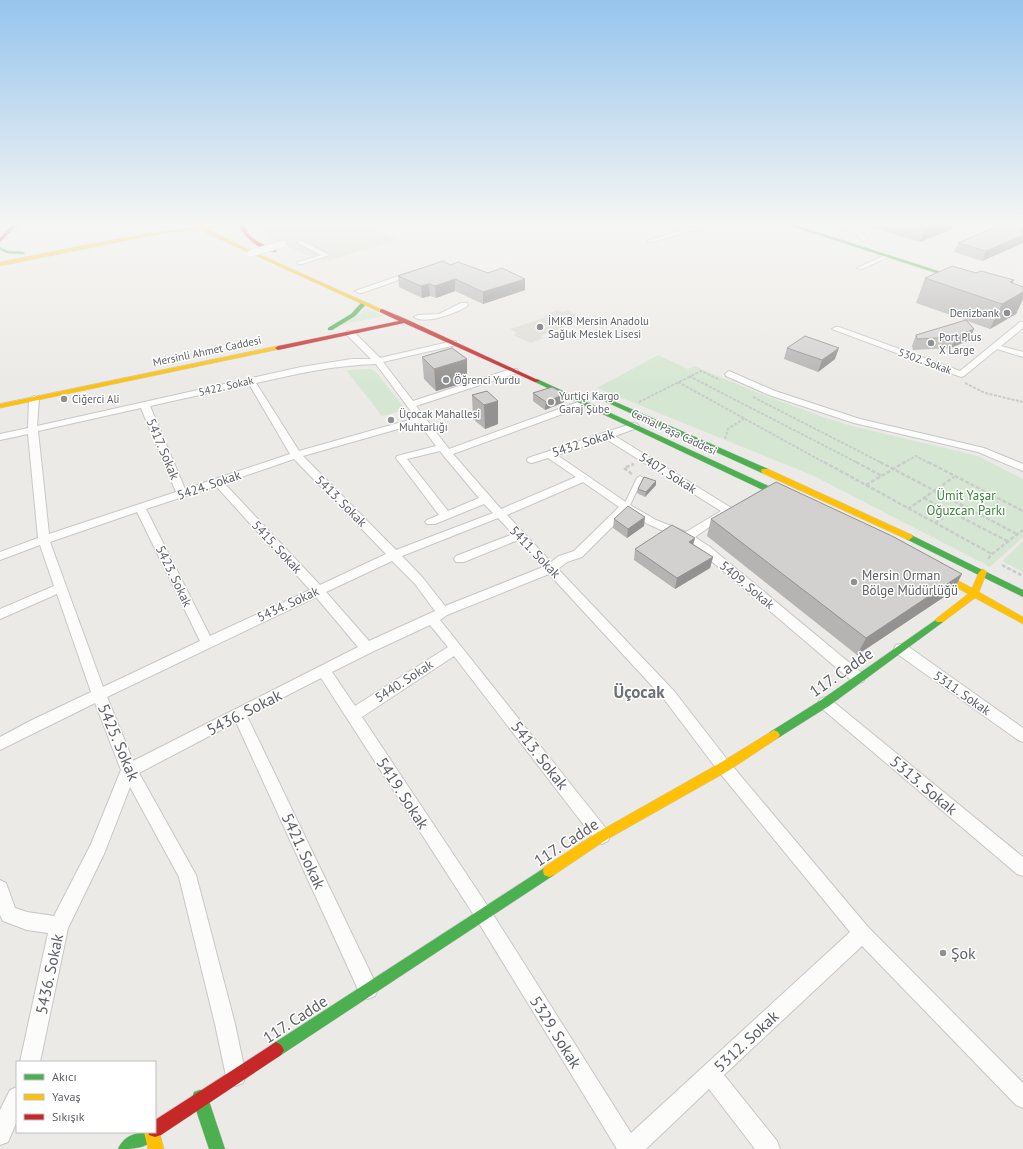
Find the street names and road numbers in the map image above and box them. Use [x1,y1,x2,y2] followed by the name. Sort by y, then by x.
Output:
[151,333,263,369] street label: Mersinli Ahmet Caddesi
[896,345,954,377] street label: 5302. Sokak
[197,373,256,399] street label: 5422. Sokak
[629,406,719,458] street label: Cemal Paşa Caddesi
[142,416,184,483] street label: 5417. Sokak
[550,425,617,461] street label: 5432 Sokak
[636,449,701,498] street label: 5407. Sokak
[175,466,244,504] street label: 5424. Sokak
[312,472,371,531] street label: 5413. Sokak
[248,517,306,578] street label: 5415. Sokak
[506,522,565,582] street label: 5411. Sokak
[152,542,197,610] street label: 5423. Sokak
[716,557,778,613] street label: 5409. Sokak
[254,582,322,626] street label: 5434. Sokak
[805,643,877,701] street label: 117. Cadde
[372,655,437,706] street label: 5440. Sokak
[930,667,995,719] street label: 5311. Sokak
[203,684,285,739] street label: 5436. Sokak
[94,701,144,784] street label: 5425. Sokak
[507,717,573,794] street label: 5413. Sokak
[886,751,962,819] street label: 5313. Sokak
[372,753,434,833] street label: 5419. Sokak
[278,810,330,893] street label: 5421. Sokak
[530,814,602,870] street label: 117. Cadde
[31,932,67,1016] street label: 5436. Sokak
[259,991,331,1047] street label: 117. Cadde
[526,992,586,1072] street label: 5329. Sokak
[709,1006,783,1076] street label: 5312. Sokak

